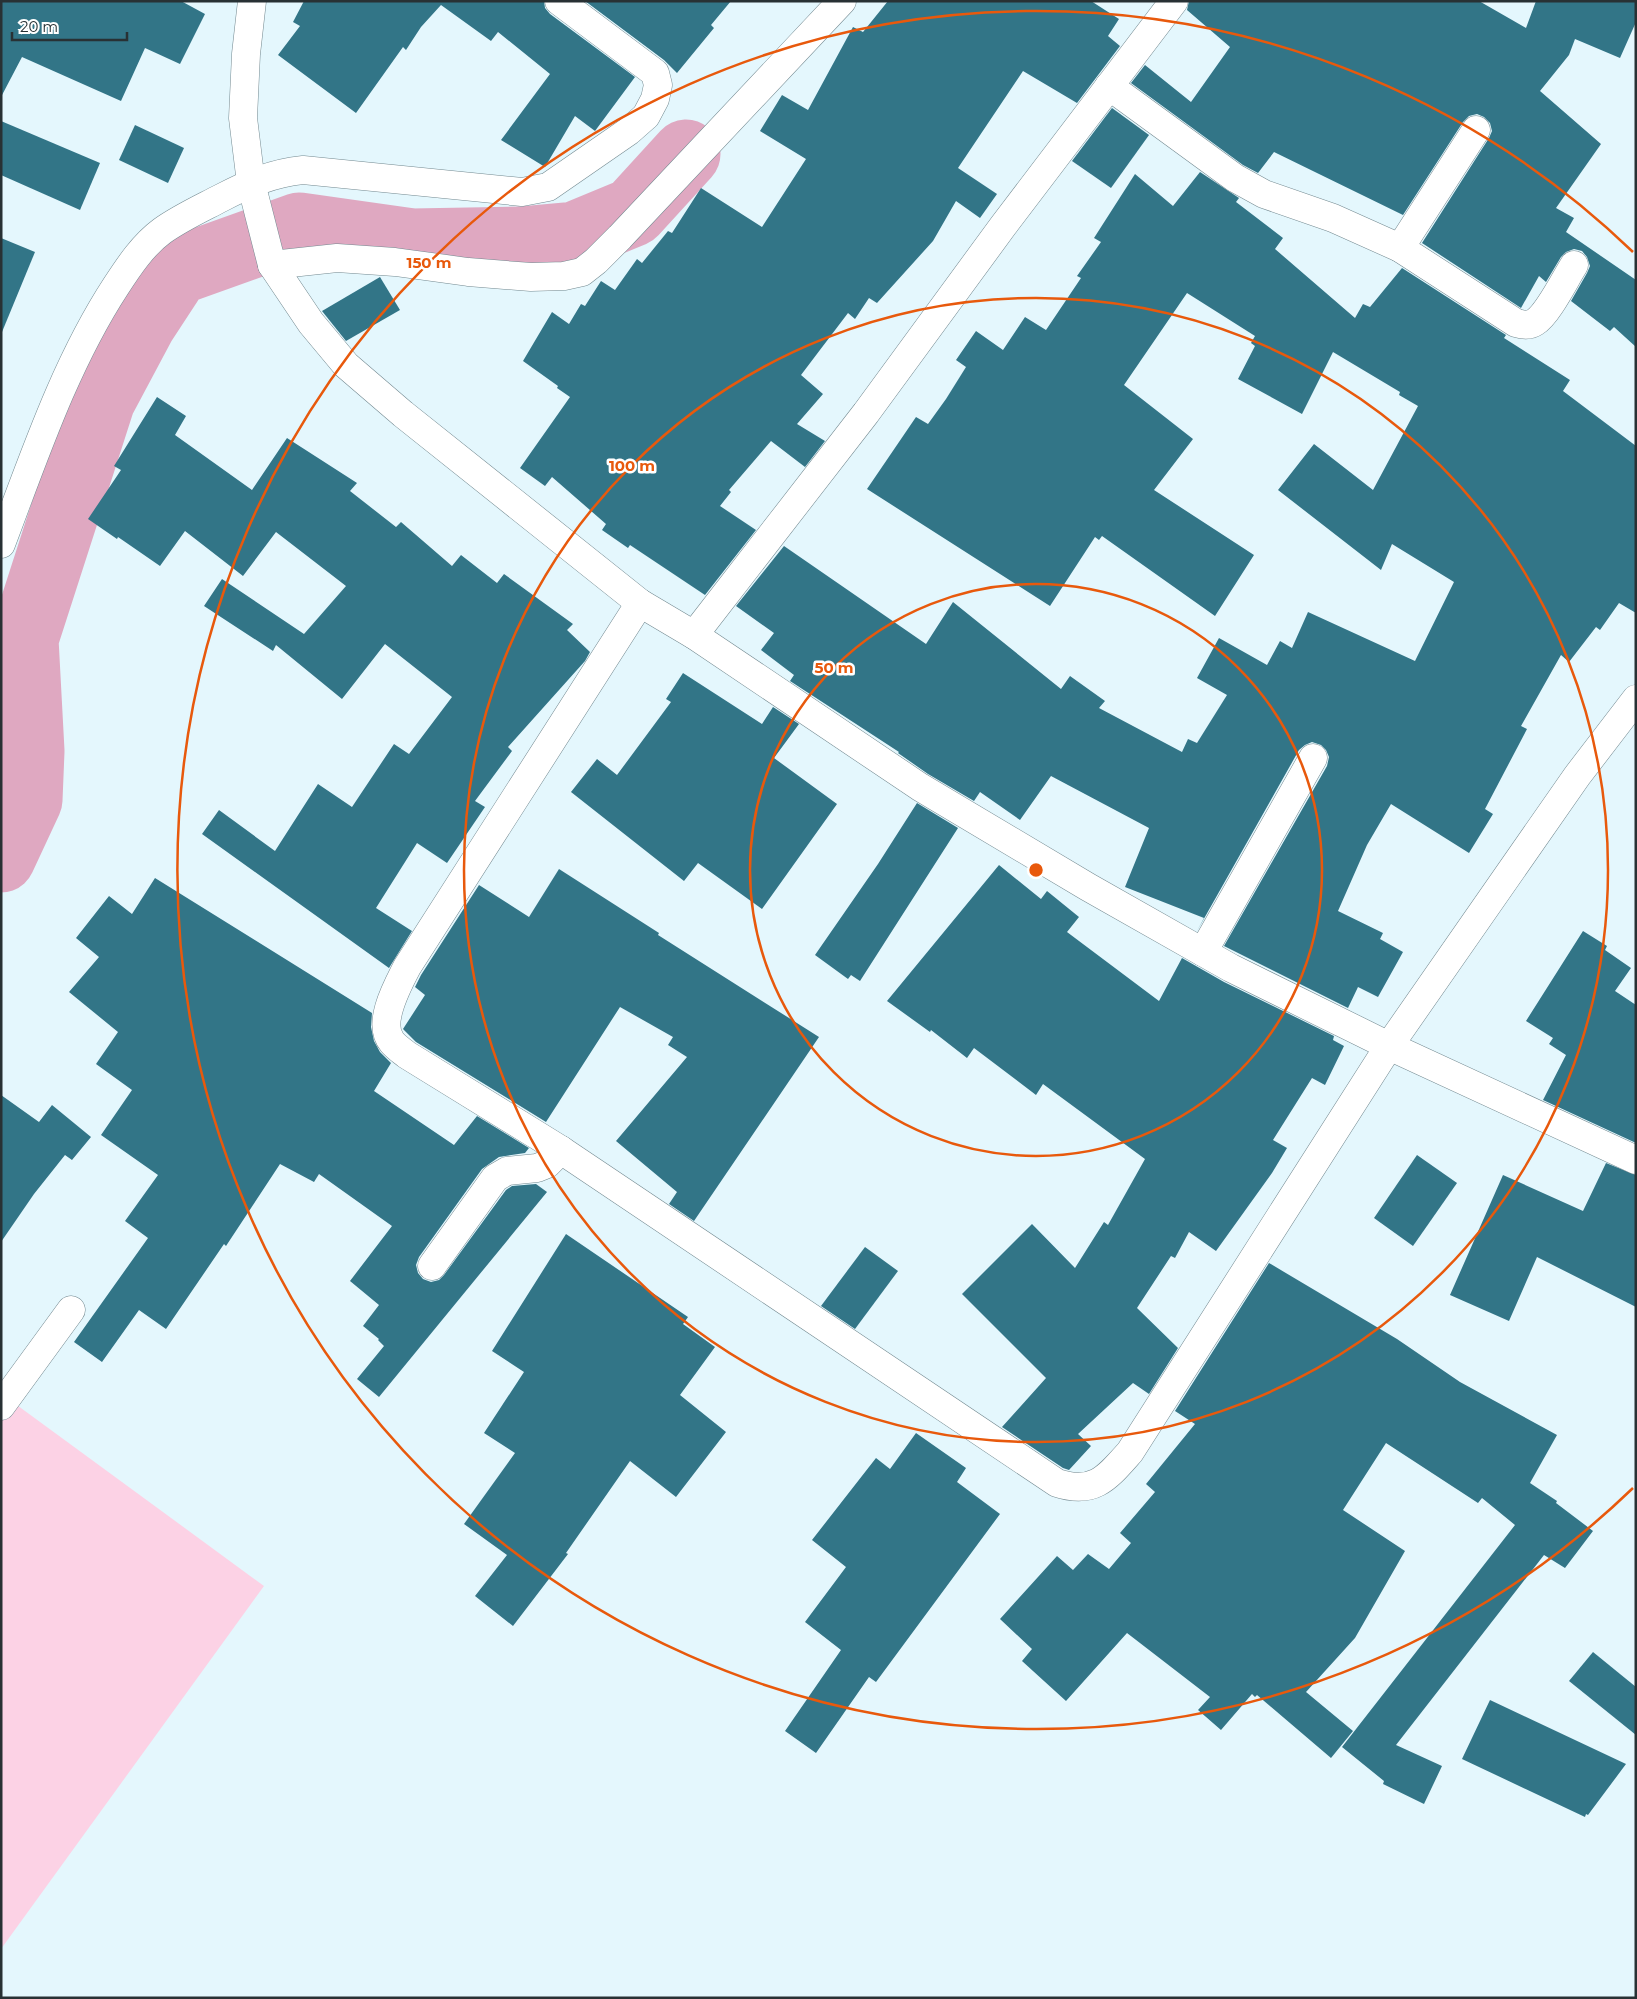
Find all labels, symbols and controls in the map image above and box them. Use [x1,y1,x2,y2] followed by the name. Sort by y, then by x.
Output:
[12,10,128,42] scale bar
[20,17,58,36] text: 20 m
[407,253,451,272] text: 150 m
[609,456,655,475] text: 100 m
[814,658,854,677] text: 50 m
[1027,861,1045,879] centre of rings

